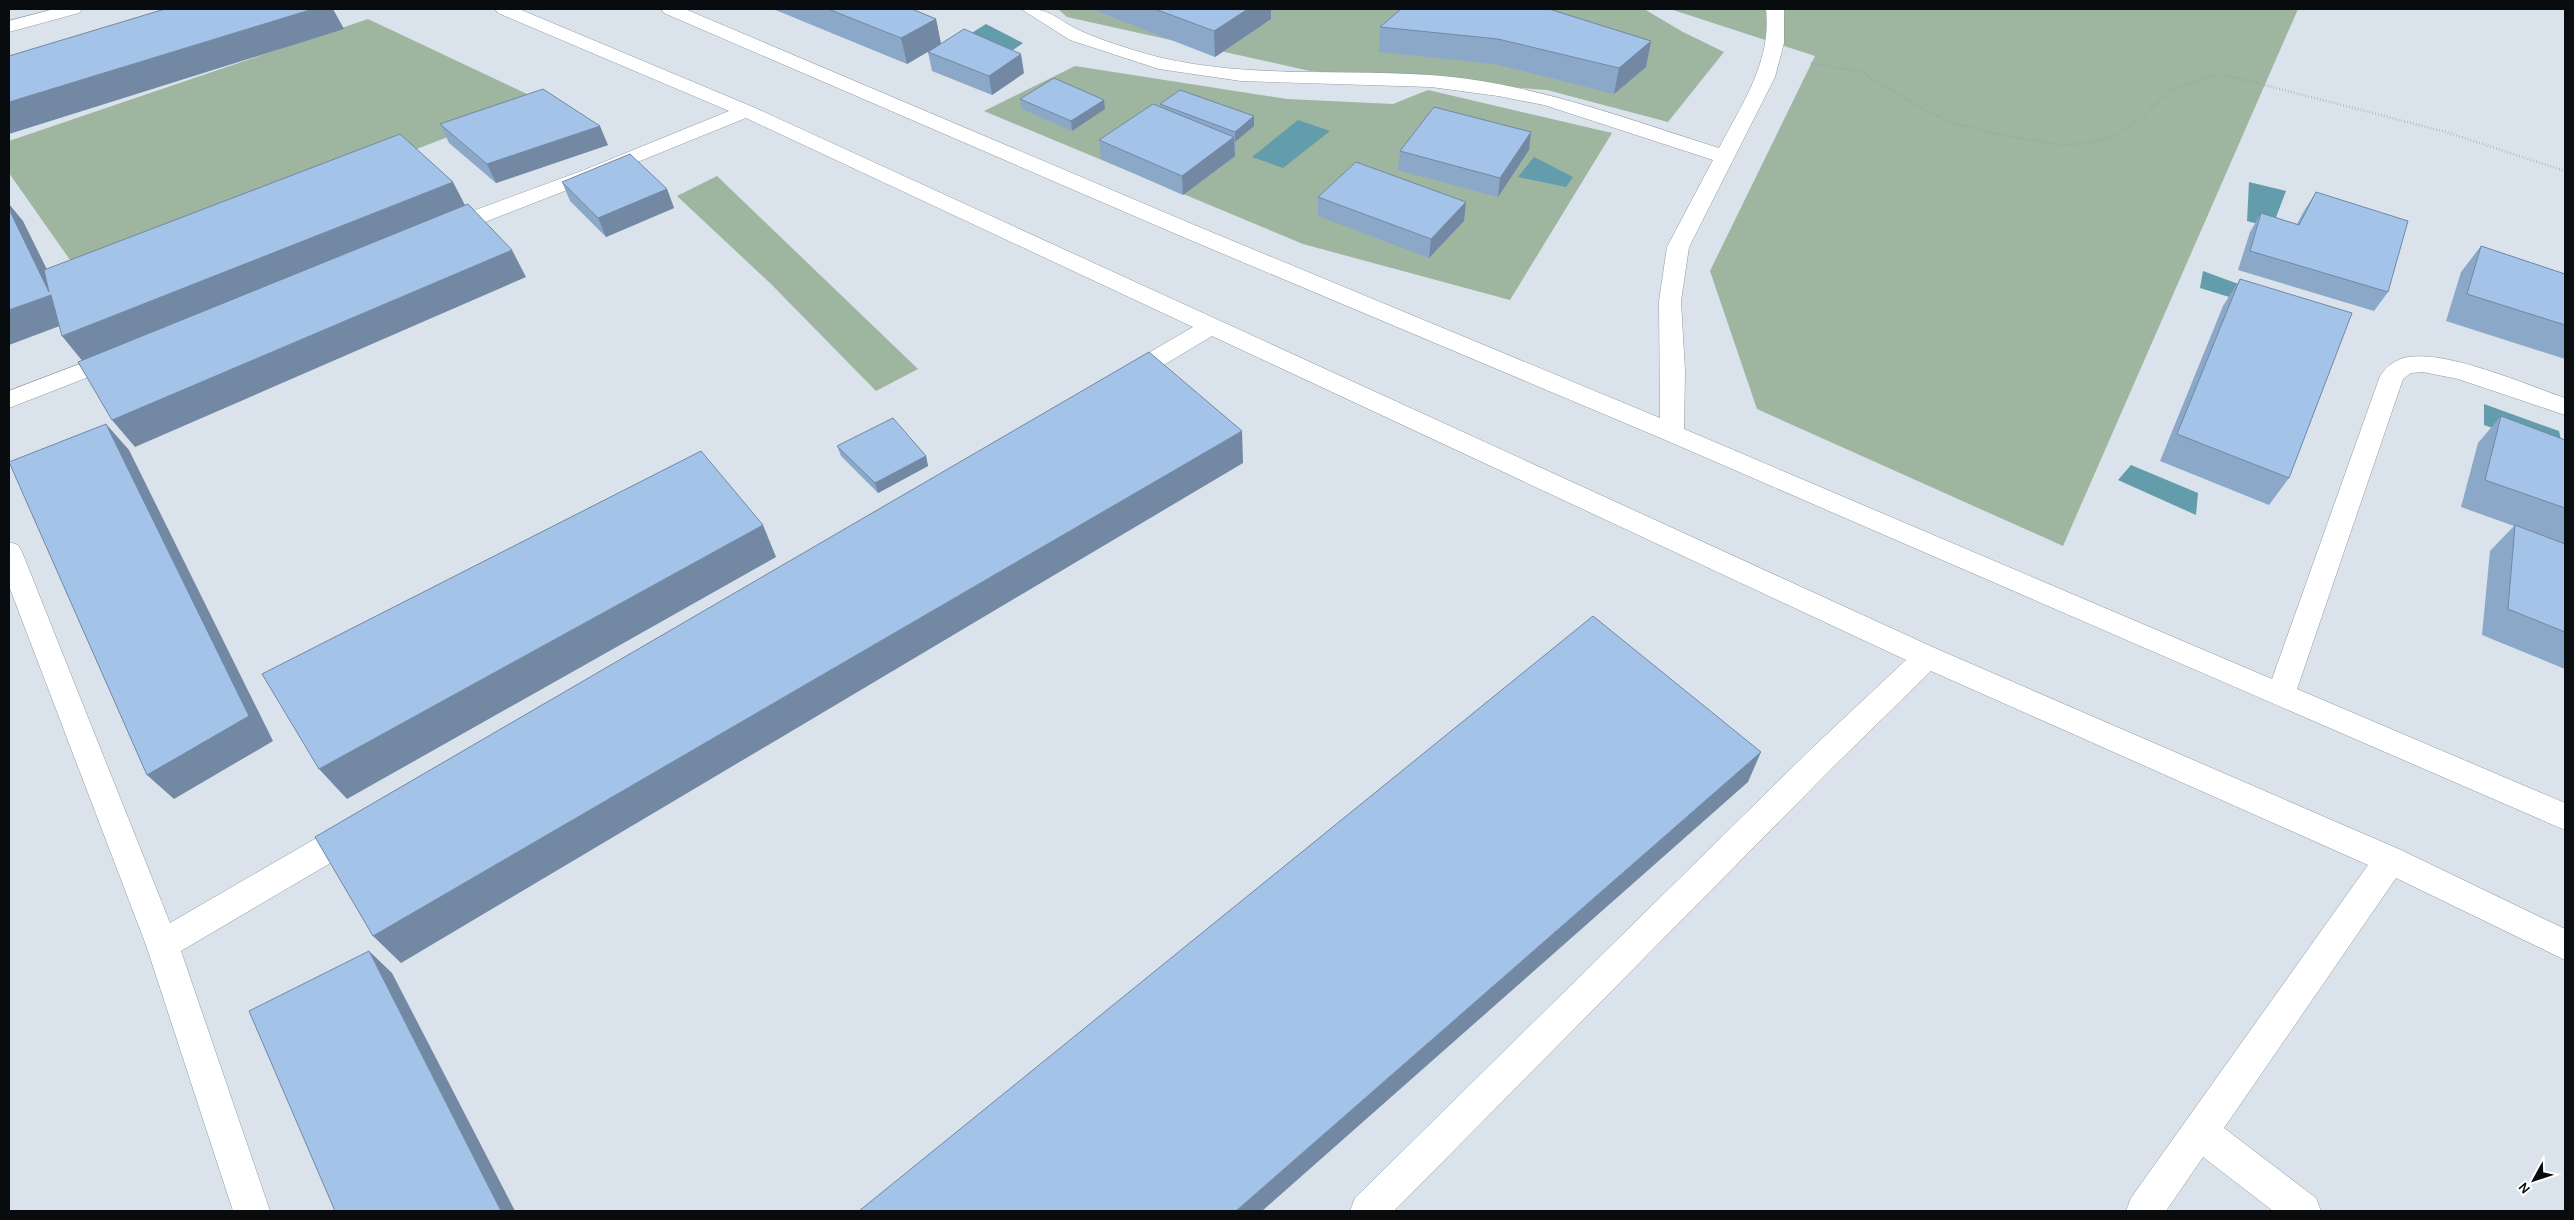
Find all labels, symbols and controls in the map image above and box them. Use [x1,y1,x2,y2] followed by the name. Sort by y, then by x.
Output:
[2509,1155,2559,1205] north arrow
[2515,1179,2534,1197] text: N

